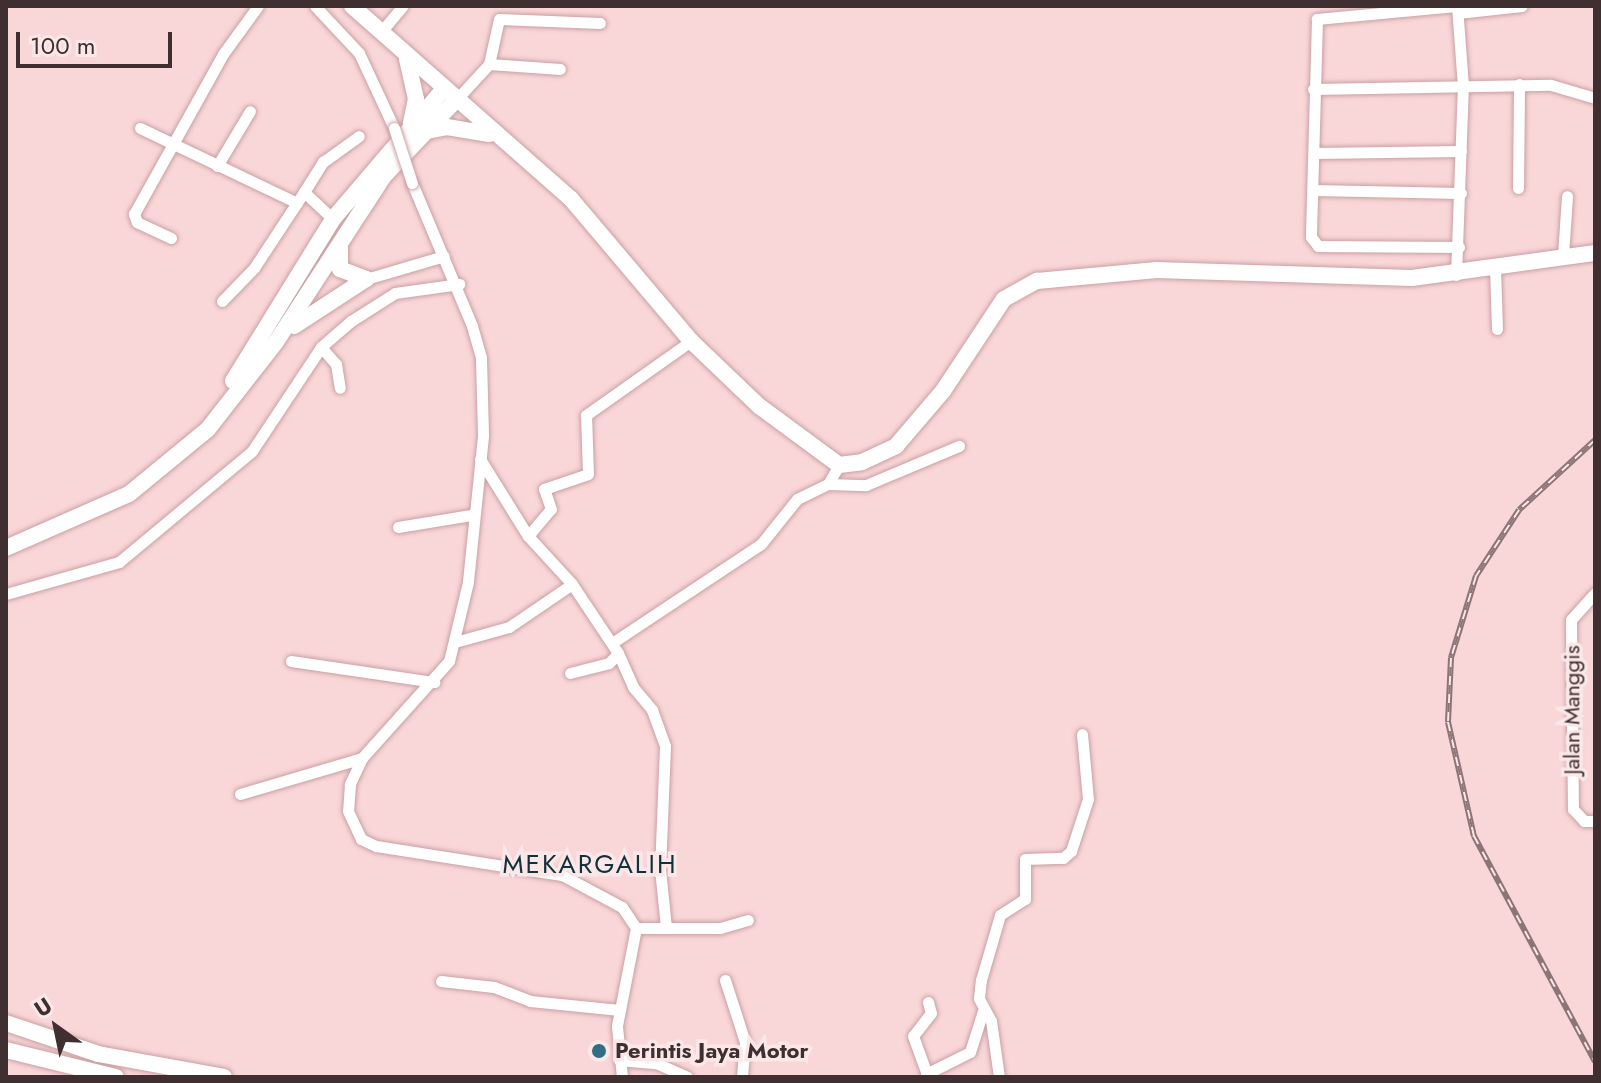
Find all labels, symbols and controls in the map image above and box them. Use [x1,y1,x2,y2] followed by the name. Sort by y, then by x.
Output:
[20,16,176,66] scale bar
[30,28,96,63] text: 100 m
[1559,645,1585,775] street label: Jalan Manggis
[503,849,677,881] district label: MEKARGALIH
[16,987,96,1067] north arrow
[28,989,58,1024] text: U
[615,1038,809,1064] place label: Perintis Jaya Motor
[590,1042,608,1060] marker: Perintis Jaya Motor

